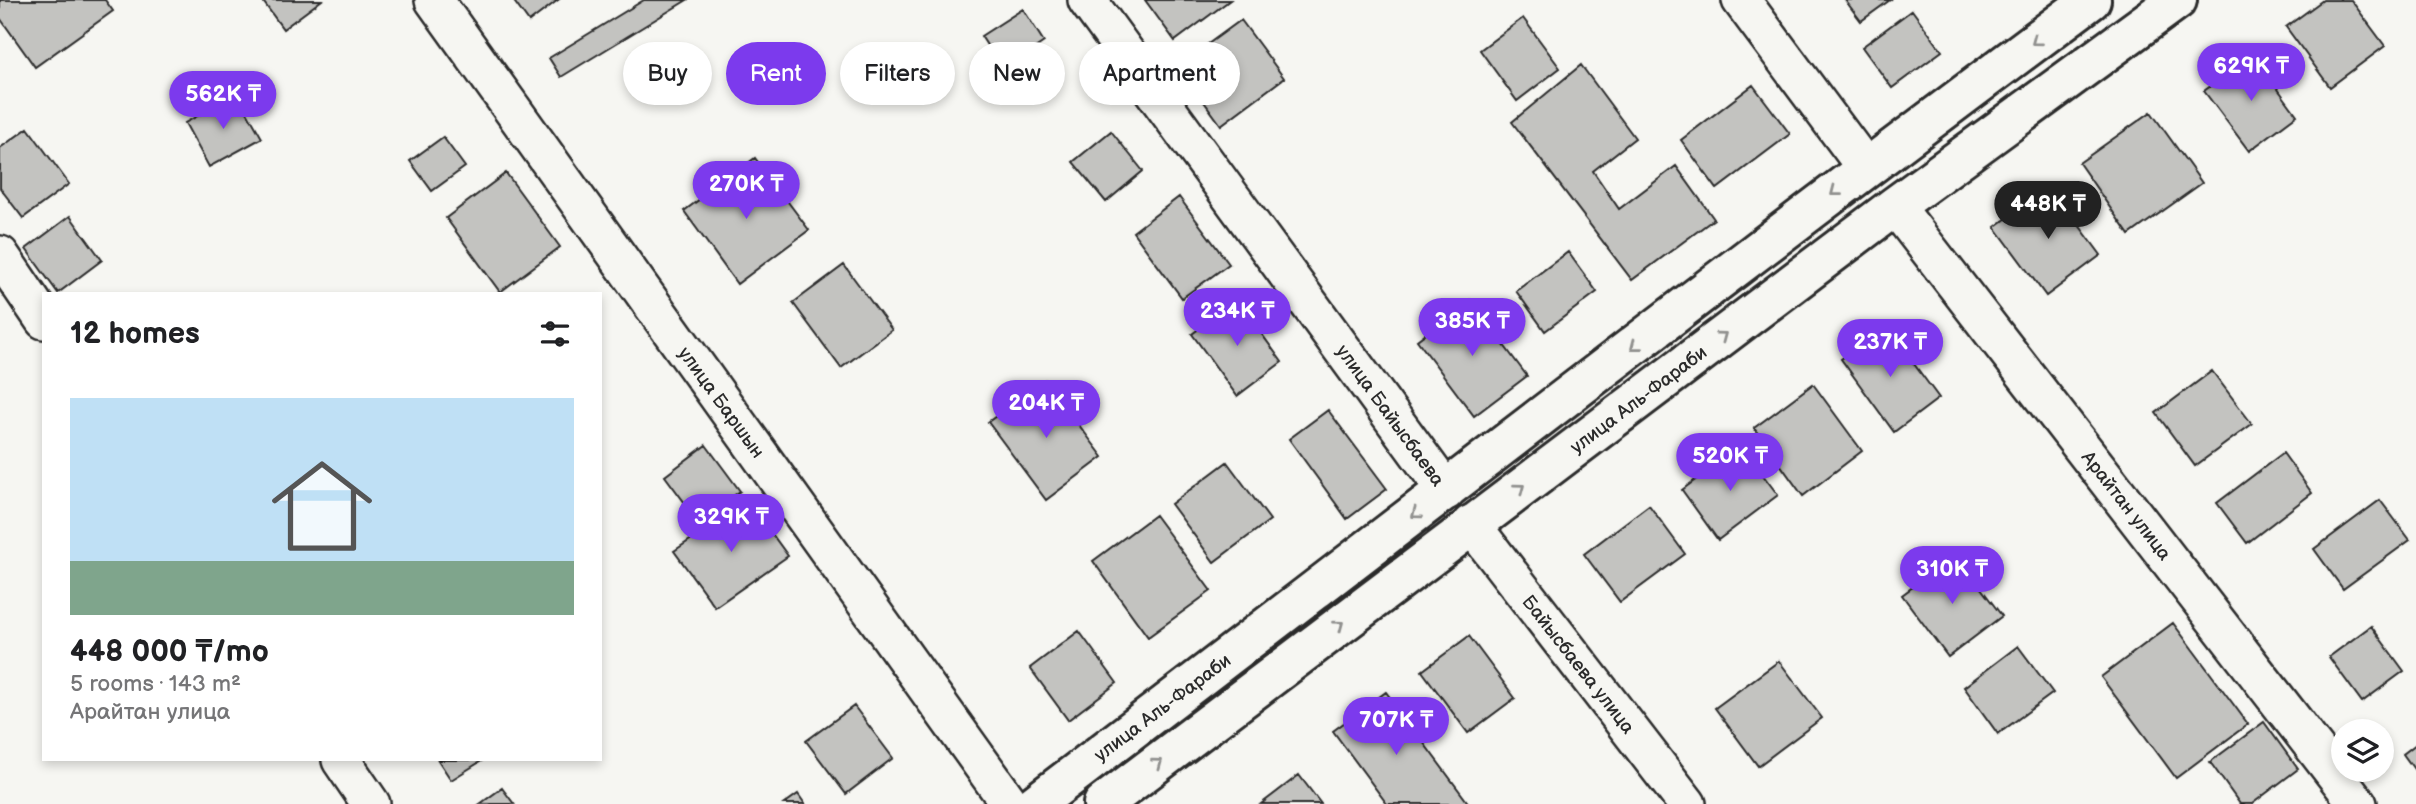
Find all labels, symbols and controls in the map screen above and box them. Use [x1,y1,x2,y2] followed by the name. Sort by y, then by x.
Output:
[2032,32,2044,45] one-way arrow
[623,42,712,105] chip: Buy
[726,42,826,105] chip: Rent
[840,42,955,105] chip: Filters
[969,42,1065,105] chip: New
[1079,42,1240,105] chip: Apartment
[2194,43,2308,103] pin: 629K ₸
[2213,52,2289,80] text: 629K ₸
[166,72,280,131] pin: 562K ₸
[185,80,261,108] text: 562K ₸
[689,162,803,221] pin: 270K ₸
[709,170,783,198] text: 270K ₸
[1991,182,2105,241] pin: 448K ₸
[1830,183,1842,196] one-way arrow
[2010,190,2086,218] text: 448K ₸
[1180,288,1294,348] pin: 234K ₸
[1200,297,1274,325] text: 234K ₸
[1415,298,1529,358] pin: 385K ₸
[1435,307,1509,335] text: 385K ₸
[536,315,574,353] icon: filters
[70,316,200,352] text: 12 homes
[1833,320,1947,379] pin: 237K ₸
[1853,328,1927,356] text: 237K ₸
[1714,332,1726,345] one-way arrow
[1630,337,1643,350] one-way arrow
[1331,341,1449,491] street label: улица Байысбаева
[1566,341,1712,459] street label: улица Аль-Фараби
[673,343,769,463] street label: улица Баршын
[989,380,1103,440] pin: 204K ₸
[1008,389,1084,417] text: 204K ₸
[1673,434,1787,493] pin: 520K ₸
[1692,442,1768,470] text: 520K ₸
[259,443,385,569] icon: home
[2075,446,2176,565] street label: Арайтан улица
[1512,483,1525,496] one-way arrow
[674,494,788,554] pin: 329K ₸
[693,503,769,531] text: 329K ₸
[1411,506,1424,519] one-way arrow
[1895,546,2009,606] pin: 310K ₸
[1916,555,1988,583] text: 310K ₸
[1517,591,1639,739] street label: Байысбаева улица
[1331,621,1343,633] one-way arrow
[70,634,269,670] text: 448 000 ₸/mo
[1090,649,1236,767] street label: улица Аль-Фараби
[70,670,241,698] text: 5 rooms · 143 m²
[70,698,230,726] text: Арайтан улица
[1339,698,1453,757] pin: 707K ₸
[1359,706,1433,734] text: 707K ₸
[2331,719,2394,782] map controls
[2331,719,2394,782] button: layers
[1150,758,1162,771] one-way arrow

